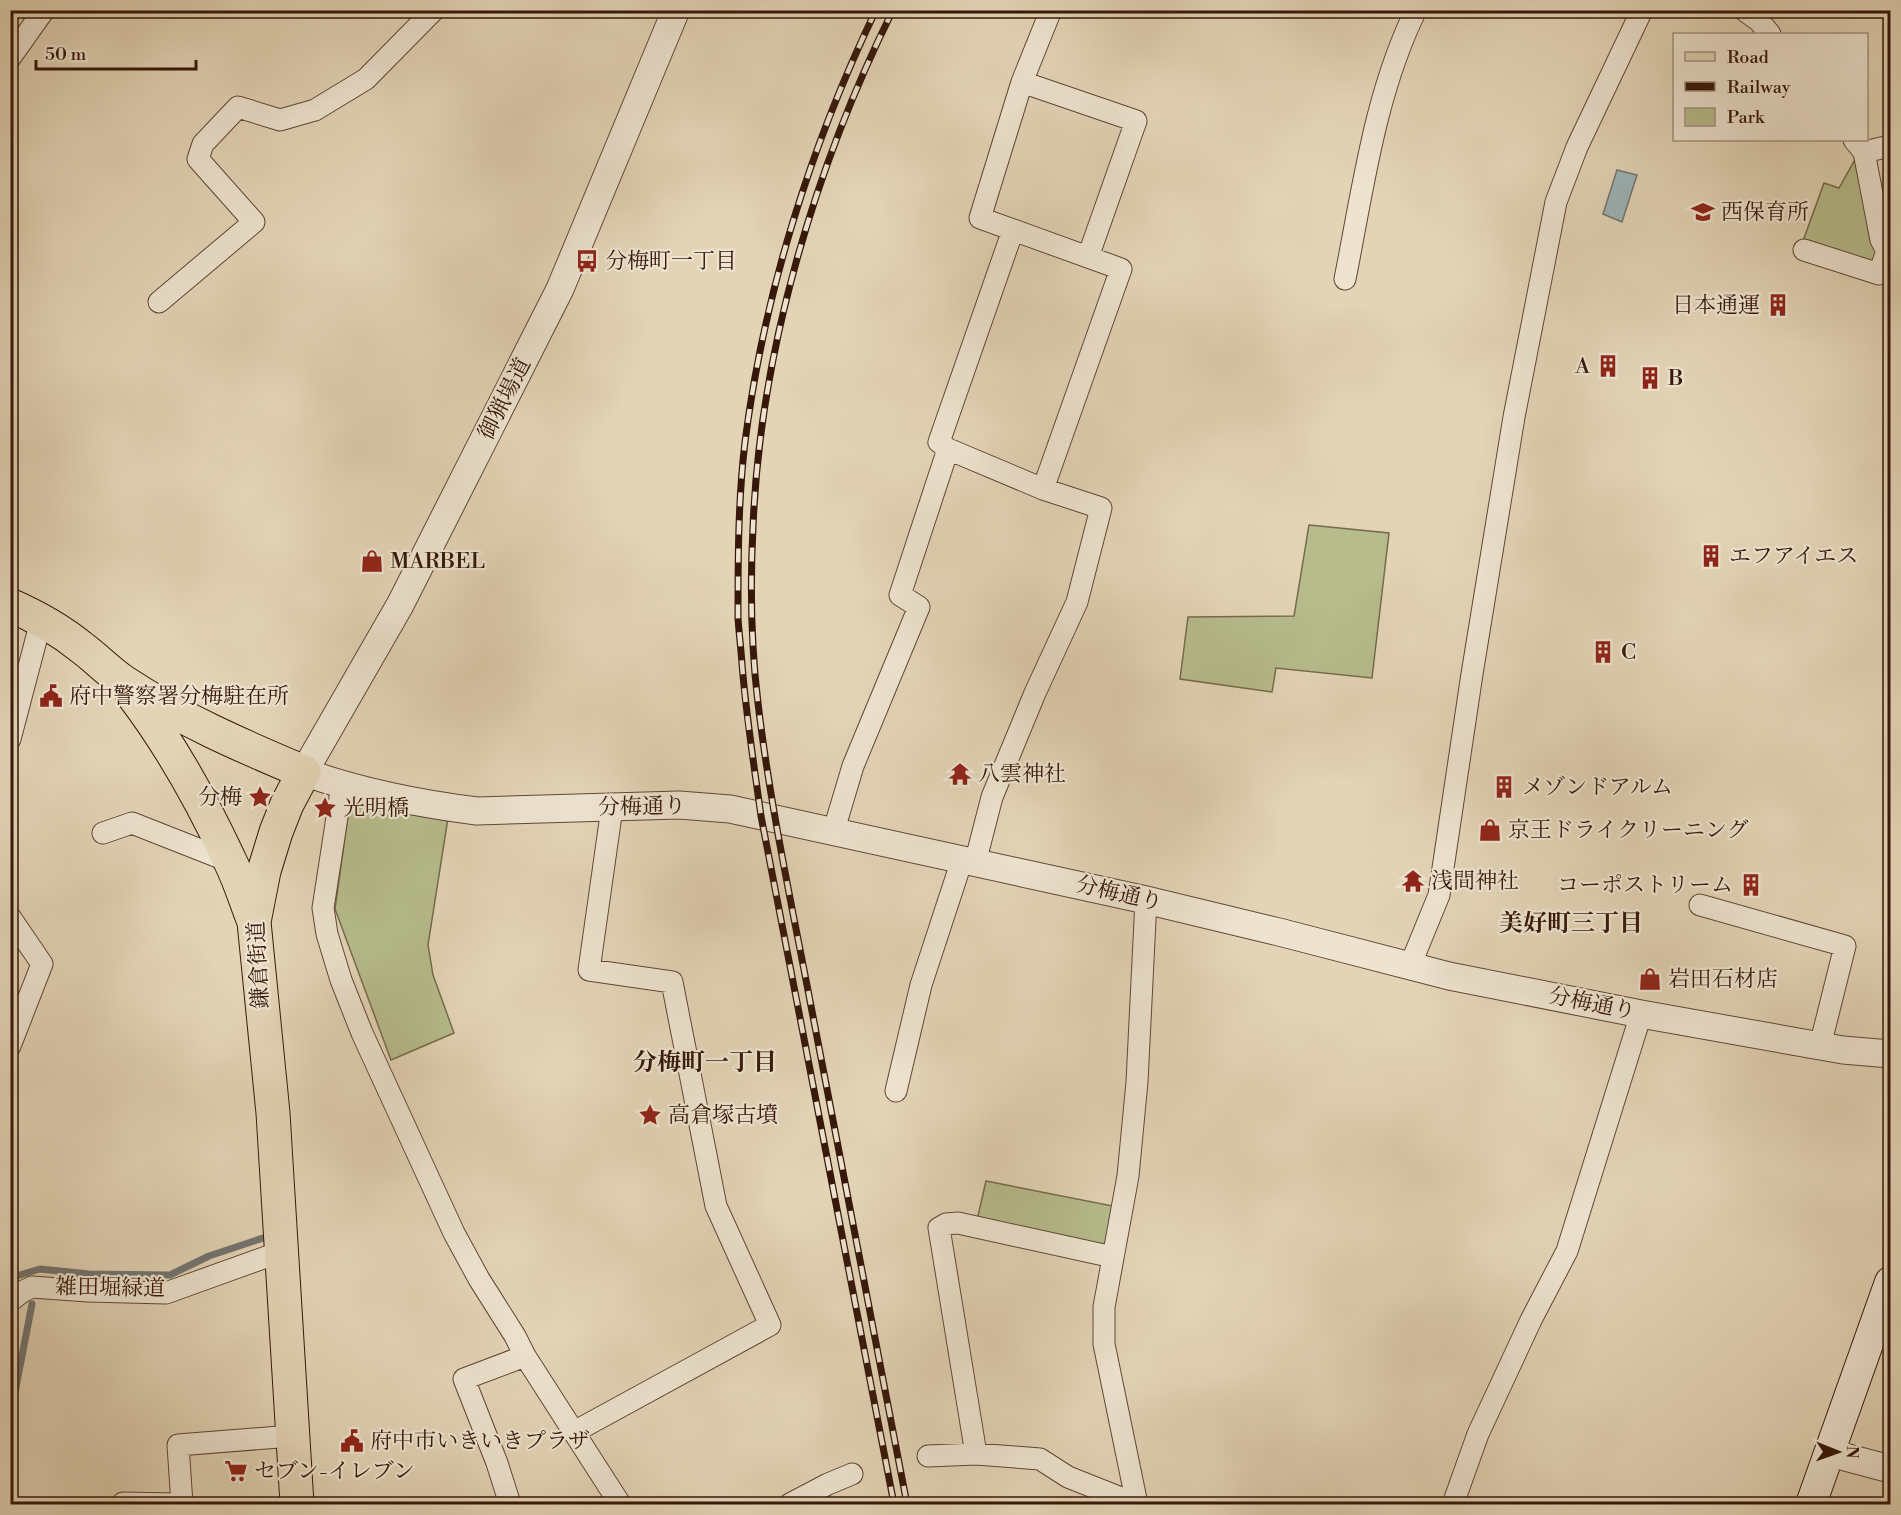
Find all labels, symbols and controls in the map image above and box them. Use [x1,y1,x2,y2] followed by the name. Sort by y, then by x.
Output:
[36,33,196,71] scale bar
[1673,33,1868,141] legend
[45,43,87,66] text: 50 m
[1727,46,1770,69] text: Road
[1727,76,1791,99] text: Railway
[1727,106,1766,129] text: Park
[1690,199,1716,225] school or university icon: 西保育所
[1721,199,1809,226] place label: 西保育所
[574,248,600,274] bus stop icon: 分梅町一丁目
[605,248,737,275] place label: 分梅町一丁目
[1672,292,1760,319] place label: 日本通運
[1765,292,1791,318] building icon: 日本通運
[1574,353,1591,380] place label: A
[1595,353,1621,379] building icon: A
[473,354,537,444] street label: 御猟場道
[1637,365,1663,391] building icon: B
[1667,365,1683,392] place label: B
[1698,543,1724,569] building icon: エフアイエス
[1729,543,1858,570] place label: エフアイエス
[359,548,385,574] shop icon: MARBEL
[390,548,485,575] place label: MARBEL
[1590,639,1616,665] building icon: C
[1621,639,1636,666] place label: C
[38,683,64,709] public building icon: 府中警察署分梅駐在所
[69,683,289,710] place label: 府中警察署分梅駐在所
[947,761,973,787] temple icon: 八雲神社
[978,761,1066,788] place label: 八雲神社
[1491,774,1517,800] building icon: メゾンドアルム
[1522,774,1673,801] place label: メゾンドアルム
[198,784,242,811] place label: 分梅
[247,784,273,810] place icon: 分梅
[598,793,686,821] street label: 分梅通り
[312,795,338,821] place icon: 光明橋
[343,795,409,822] place label: 光明橋
[1477,817,1503,843] shop icon: 京王ドライクリーニング
[1508,817,1748,844] place label: 京王ドライクリーニング
[1400,868,1426,894] temple icon: 浅間神社
[1431,868,1519,895] place label: 浅間神社
[1073,871,1165,917] street label: 分梅通り
[1557,872,1733,899] place label: コーポストリーム
[1738,872,1764,898] building icon: コーポストリーム
[1499,909,1643,939] district label: 美好町三丁目
[243,920,275,1010] street label: 鎌倉街道
[1637,966,1663,992] shop icon: 岩田石材店
[1668,966,1778,993] place label: 岩田石材店
[1546,982,1638,1026] street label: 分梅通り
[633,1048,777,1078] district label: 分梅町一丁目
[637,1102,663,1128] place icon: 高倉塚古墳
[668,1102,778,1129] place label: 高倉塚古墳
[55,1274,165,1302] street label: 雑田堀緑道
[1808,1422,1868,1482] north arrow
[339,1428,365,1454] public building icon: 府中市いきいきプラザ
[370,1428,590,1455] place label: 府中市いきいきプラザ
[1842,1446,1862,1459] text: N
[223,1458,249,1484] supermarket icon: セブン-イレブン
[254,1458,415,1485] place label: セブン-イレブン

